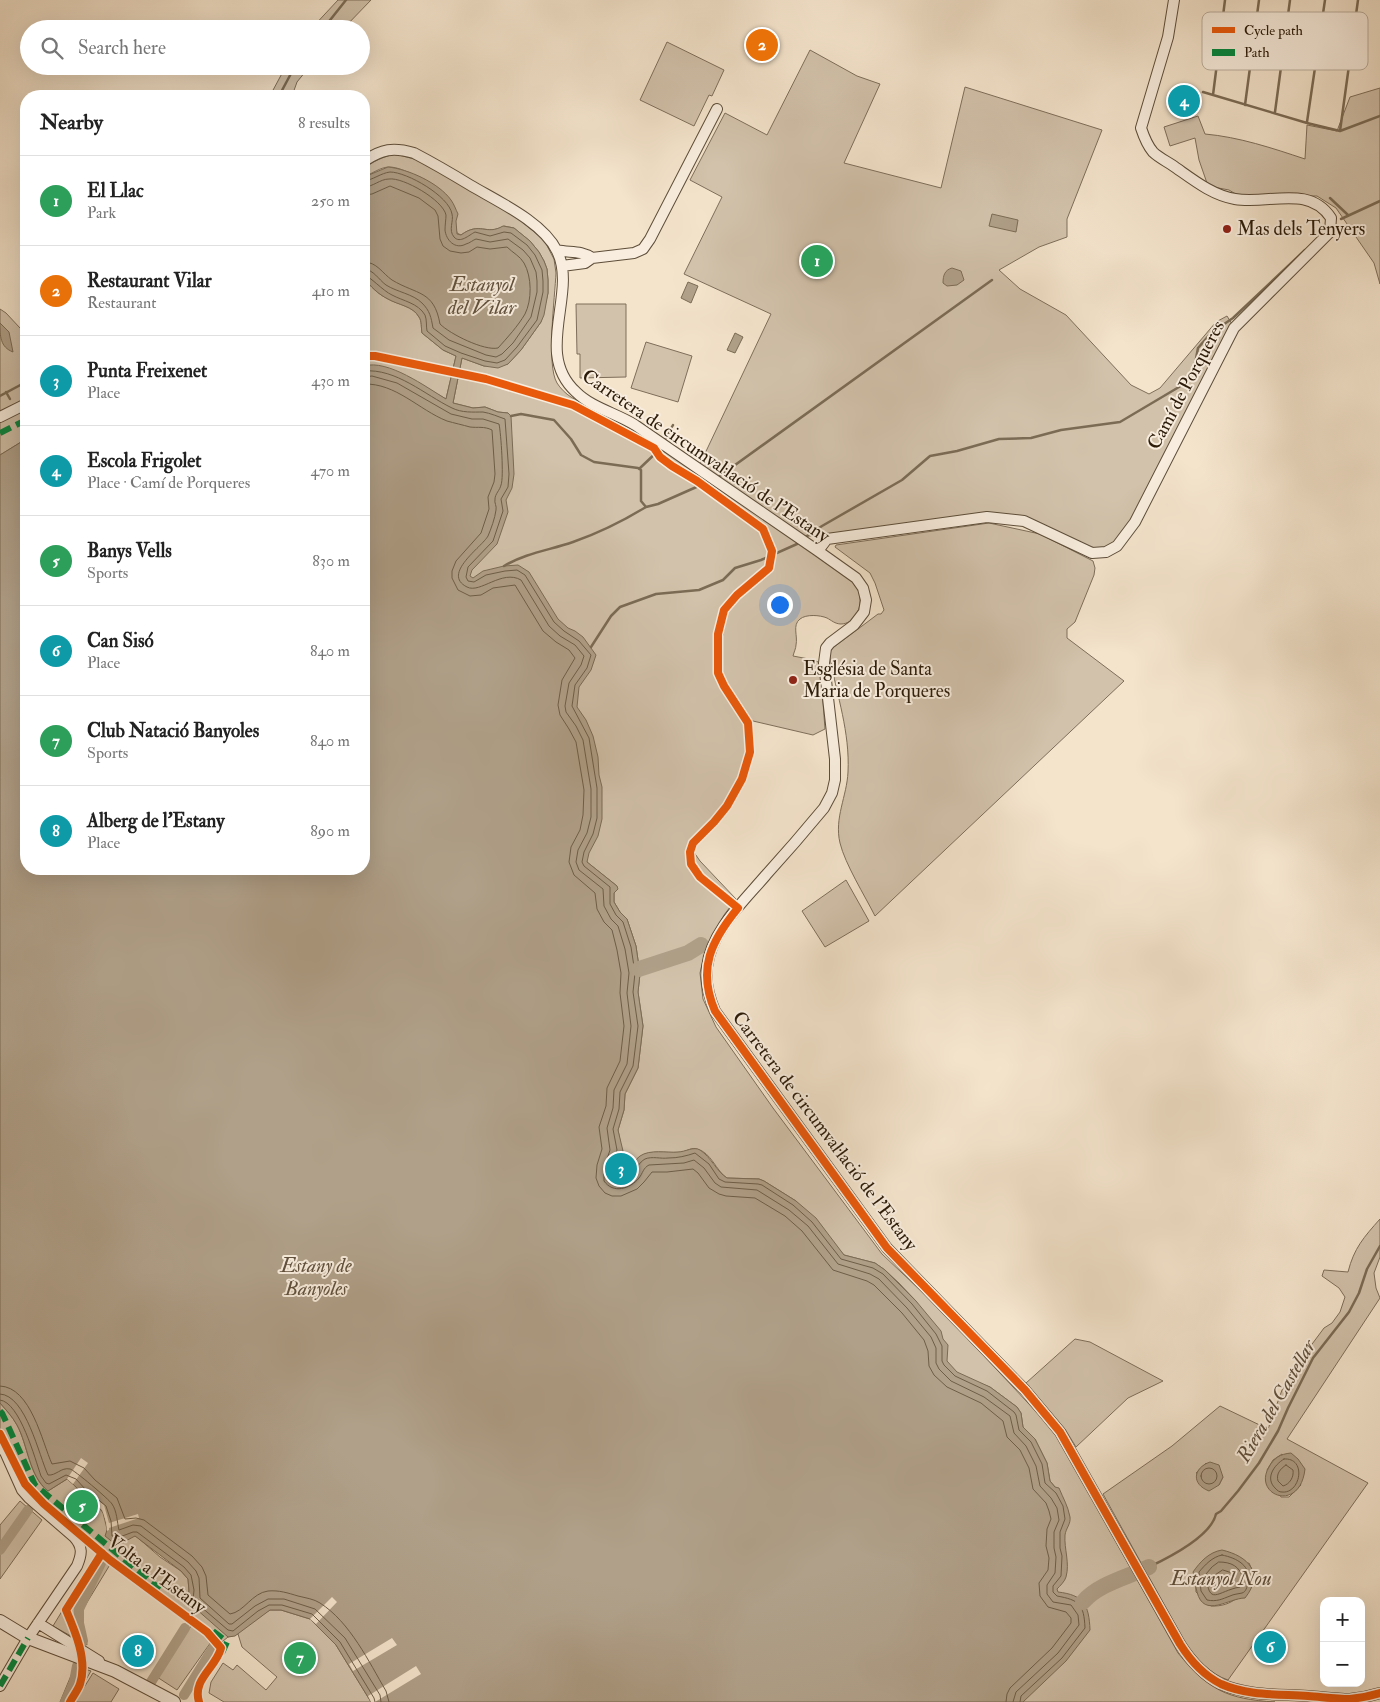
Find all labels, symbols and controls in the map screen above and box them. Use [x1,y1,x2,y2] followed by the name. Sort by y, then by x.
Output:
[1202,12,1368,70] legend
[20,20,370,75] search box
[1244,22,1304,40] text: Cycle path
[746,26,778,64] pin: 2
[38,34,66,62] icon: search
[78,36,166,60] text: Search here
[1244,44,1270,61] text: Path
[1168,82,1200,120] pin: 4
[40,109,103,136] text: Nearby
[298,113,350,133] text: 8 results
[87,179,144,203] text: El Llac
[53,191,59,211] text: 1
[311,191,350,211] text: 250 m
[87,203,116,223] text: Park
[1237,217,1365,241] place label: Mas dels Tenyers
[1221,223,1233,235] marker: Mas dels Tenyers
[801,242,833,280] pin: 1
[87,269,212,293] text: Restaurant Vilar
[447,272,517,320] water label: Estanyol del Vilar
[52,281,60,301] text: 2
[312,281,350,301] text: 410 m
[87,293,156,313] text: Restaurant
[1142,316,1230,454] street label: Camí de Porqueres
[87,359,207,383] text: Punta Freixenet
[577,364,835,548] street label: Carretera de circumval·lació de l'Estany
[53,371,59,391] text: 3
[311,371,350,391] text: 430 m
[87,383,120,403] text: Place
[87,449,201,473] text: Escola Frigolet
[52,461,60,481] text: 4
[310,461,350,481] text: 470 m
[87,473,250,493] text: Place · Camí de Porqueres
[87,539,172,563] text: Banys Vells
[52,551,60,571] text: 5
[312,551,350,571] text: 830 m
[87,563,128,583] text: Sports
[767,592,793,618] your location
[87,629,154,653] text: Can Sisó
[52,641,60,661] text: 6
[310,641,350,661] text: 840 m
[87,653,120,673] text: Place
[803,657,950,703] place label: Església de Santa Maria de Porqueres
[787,674,799,686] marker: Església de Santa Maria de Porqueres
[87,719,259,743] text: Club Natació Banyoles
[52,731,60,751] text: 7
[310,731,350,751] text: 840 m
[87,743,128,763] text: Sports
[87,809,225,833] text: Alberg de l'Estany
[52,821,60,841] text: 8
[310,821,350,841] text: 890 m
[87,833,120,853] text: Place
[727,1006,923,1256] street label: Carretera de circumval·lació de l'Estany
[605,1150,637,1188] pin: 3
[278,1253,352,1301] water label: Estany de Banyoles
[1230,1334,1322,1468] water label: Riera del Castellar
[66,1487,98,1525] pin: 5
[103,1529,212,1619] street label: Volta a l'Estany
[1169,1566,1271,1591] water label: Estanyol Nou
[1320,1597,1365,1687] map controls
[1320,1597,1365,1642] button: +
[1254,1628,1286,1666] pin: 6
[122,1632,154,1670] pin: 8
[284,1639,316,1677] pin: 7
[1320,1642,1365,1687] button: −

